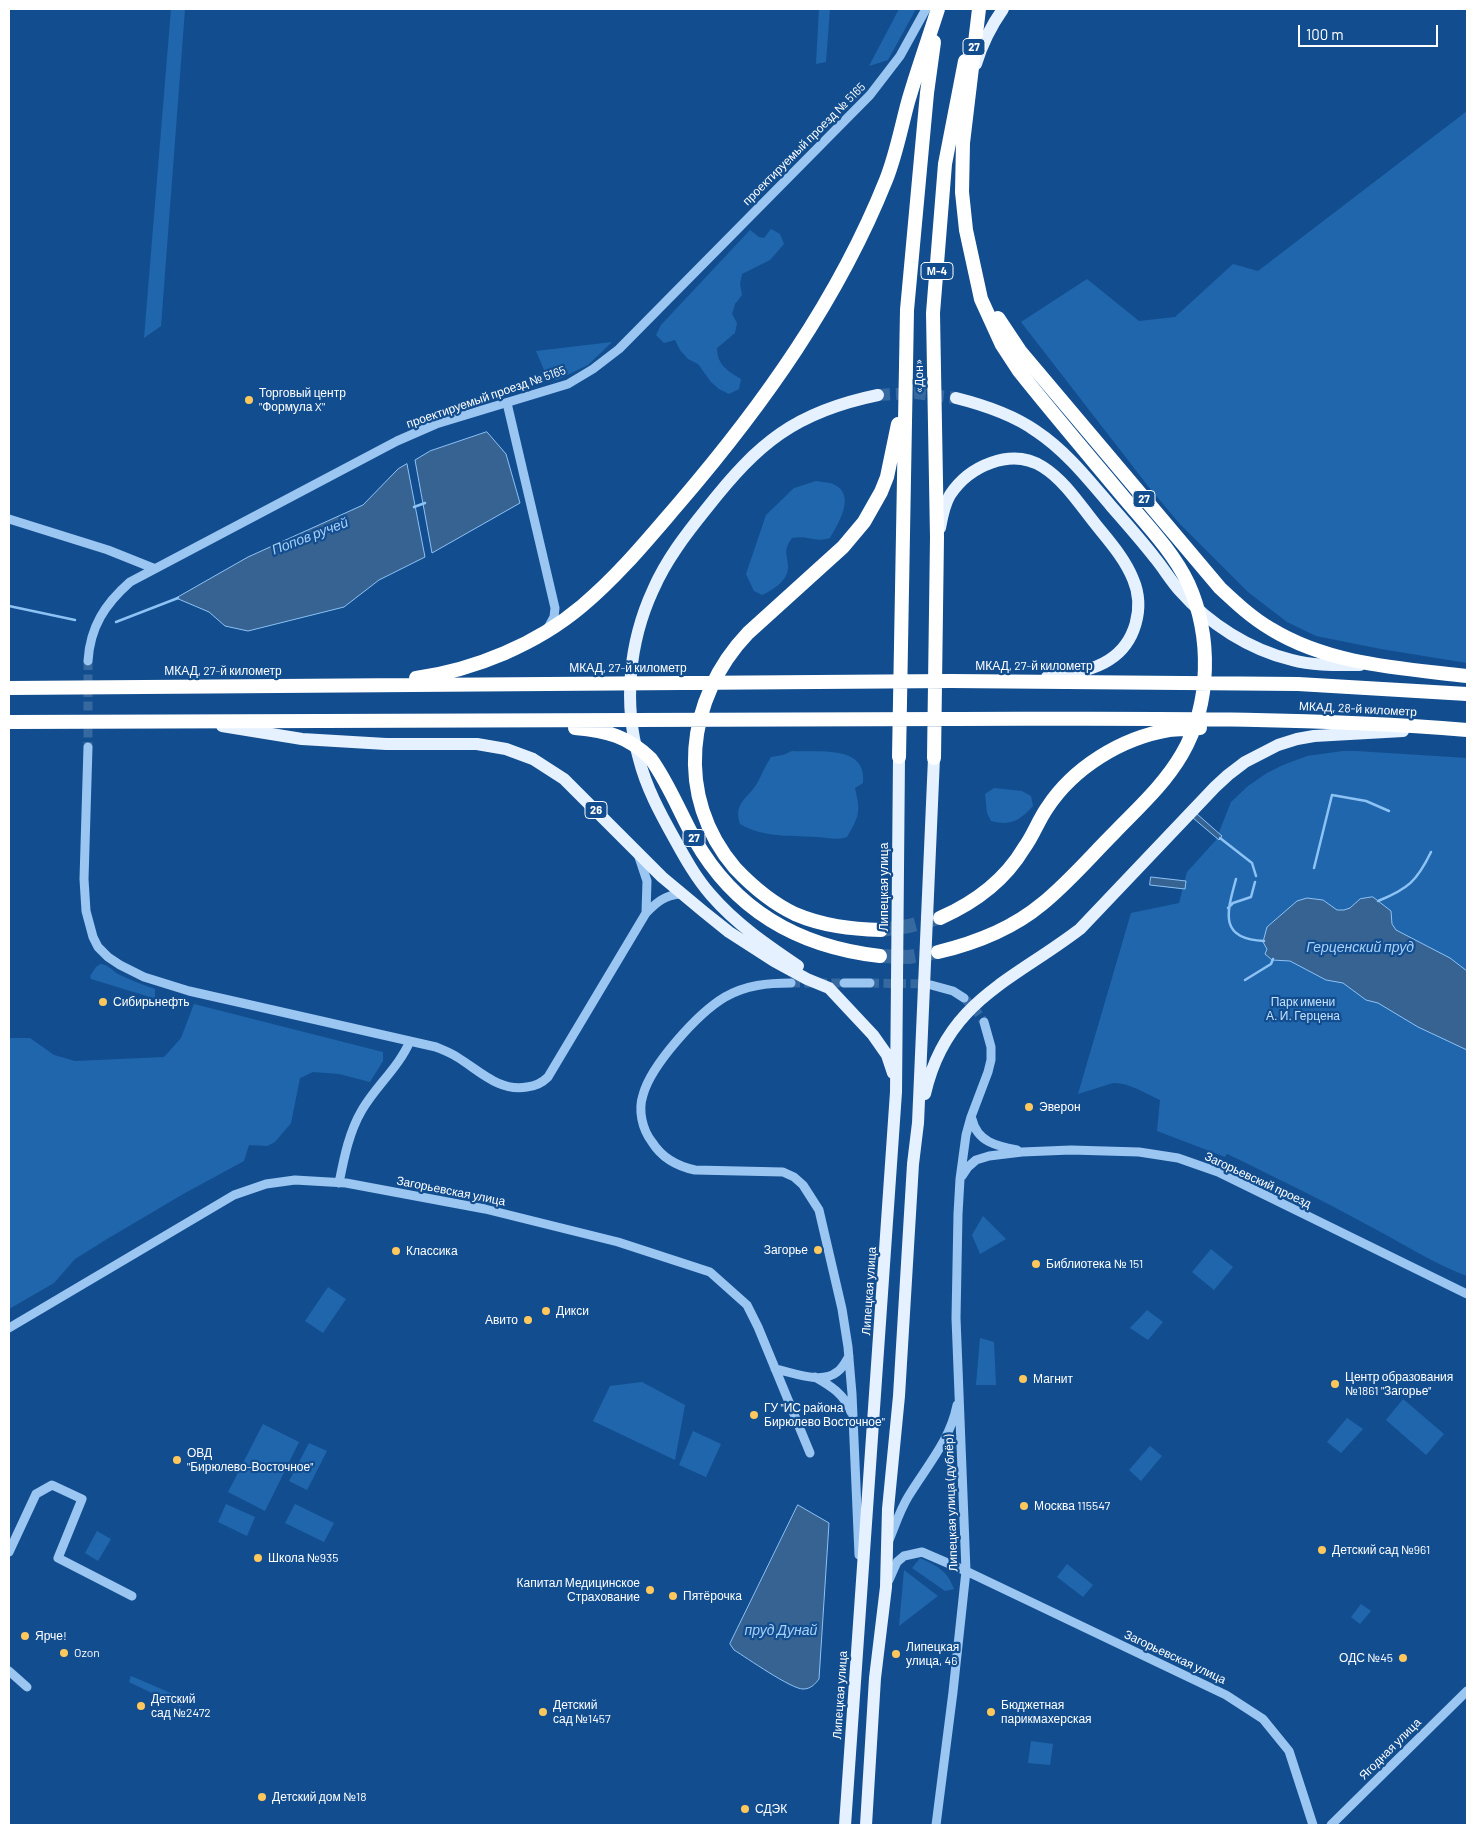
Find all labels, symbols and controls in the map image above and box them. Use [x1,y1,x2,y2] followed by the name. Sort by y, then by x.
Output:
[1301,15,1441,47] scale bar
[1306,25,1344,43] text: 100 m
[963,38,985,56] road number: 27
[740,80,868,208] street label: проектируемый проезд № 5165
[921,262,953,280] road number: М-4
[911,359,927,393] street label: «Дон»
[404,363,568,431] street label: проектируемый проезд № 5165
[259,386,346,414] place label: Торговый центр "Формула X"
[243,394,255,406] marker: Торговый центр "Формула X"
[1133,490,1155,508] road number: 27
[269,514,351,558] water label: Попов ручей
[975,659,1093,673] street label: МКАД, 27-й километр
[569,661,687,675] street label: МКАД, 27-й километр
[164,664,282,678] street label: МКАД, 27-й километр
[1299,699,1417,719] street label: МКАД, 28-й километр
[585,802,607,818] road number: 26
[683,830,705,846] road number: 27
[877,843,891,931] street label: Липецкая улица
[1306,939,1414,955] water label: Герценский пруд
[113,995,190,1009] place label: Сибирьнефть
[1266,995,1340,1023] park label: Парк имени А. И. Герцена
[97,996,109,1008] marker: Сибирьнефть
[1039,1100,1081,1114] place label: Эверон
[1023,1101,1035,1113] marker: Эверон
[1202,1149,1314,1211] street label: Загорьевский проезд
[395,1173,507,1209] street label: Загорьевская улица
[764,1243,808,1257] place label: Загорье
[406,1244,458,1258] place label: Классика
[812,1244,824,1256] marker: Загорье
[390,1245,402,1257] marker: Классика
[859,1246,879,1336] street label: Липецкая улица
[1046,1257,1143,1271] place label: Библиотека № 151
[1030,1258,1042,1270] marker: Библиотека № 151
[556,1304,589,1318] place label: Дикси
[540,1305,552,1317] marker: Дикси
[485,1313,518,1327] place label: Авито
[522,1314,534,1326] marker: Авито
[1345,1370,1453,1398] place label: Центр образования №1861 "Загорье"
[1033,1372,1073,1386] place label: Магнит
[1017,1373,1029,1385] marker: Магнит
[1329,1378,1341,1390] marker: Центр образования №1861 "Загорье"
[764,1401,885,1429] place label: ГУ "ИС района Бирюлево Восточное"
[748,1409,760,1421] marker: ГУ "ИС района Бирюлево Восточное"
[941,1434,961,1572] street label: Липецкая улица (дублёр)
[187,1446,313,1474] place label: ОВД "Бирюлево-Восточное"
[171,1454,183,1466] marker: ОВД "Бирюлево-Восточное"
[1034,1499,1110,1513] place label: Москва 115547
[1018,1500,1030,1512] marker: Москва 115547
[1332,1543,1430,1557] place label: Детский сад №961
[1316,1544,1328,1556] marker: Детский сад №961
[268,1551,338,1565] place label: Школа №935
[252,1552,264,1564] marker: Школа №935
[517,1576,640,1604] place label: Капитал Медицинское Страхование
[644,1584,656,1596] marker: Капитал Медицинское Страхование
[683,1589,742,1603] place label: Пятёрочка
[667,1590,679,1602] marker: Пятёрочка
[745,1622,817,1638] water label: пруд Дунай
[1122,1627,1228,1687] street label: Загорьевская улица
[35,1629,67,1643] place label: Ярче!
[19,1630,31,1642] marker: Ярче!
[906,1640,959,1668] place label: Липецкая улица, 46
[74,1646,100,1660] place label: Ozon
[58,1647,70,1659] marker: Ozon
[890,1648,902,1660] marker: Липецкая улица, 46
[830,1650,850,1740] street label: Липецкая улица
[1339,1651,1393,1665] place label: ОДС №45
[1397,1652,1409,1664] marker: ОДС №45
[151,1692,211,1720] place label: Детский сад №2472
[553,1698,611,1726] place label: Детский сад №1457
[1001,1698,1092,1726] place label: Бюджетная парикмахерская
[135,1700,147,1712] marker: Детский сад №2472
[537,1706,549,1718] marker: Детский сад №1457
[985,1706,997,1718] marker: Бюджетная парикмахерская
[1356,1715,1424,1783] street label: Ягодная улица
[272,1790,366,1804] place label: Детский дом №18
[256,1791,268,1803] marker: Детский дом №18
[755,1802,787,1816] place label: СДЭК
[739,1803,751,1815] marker: СДЭК

